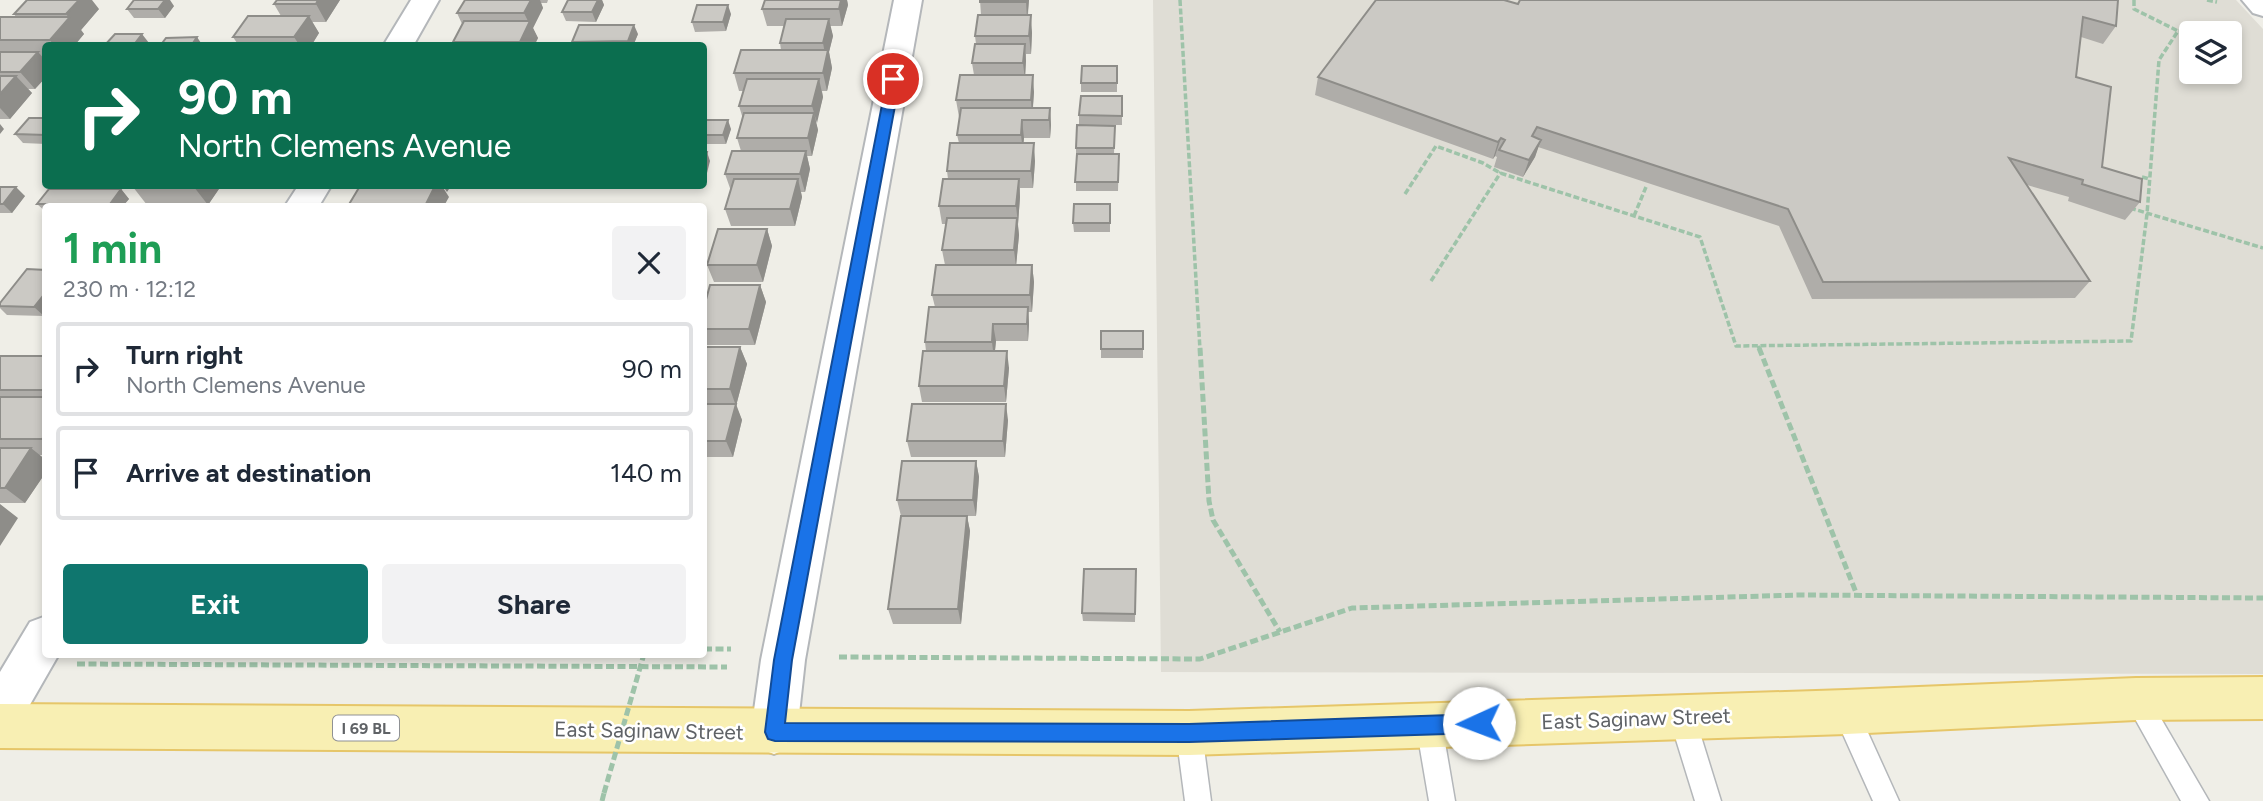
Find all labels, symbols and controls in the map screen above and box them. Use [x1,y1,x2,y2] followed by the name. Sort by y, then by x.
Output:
[2179,21,2242,84] map controls
[2179,21,2242,84] button: layers
[863,49,923,109] pin
[874,60,912,98] icon: arrive
[178,67,293,126] text: 90 m
[63,70,154,161] icon: right
[178,127,511,165] text: North Clemens Avenue
[63,223,162,274] text: 1 min
[612,226,686,300] button: close
[63,275,196,303] text: 230 m · 12:12
[126,339,243,371] text: Turn right
[67,350,105,388] icon: right
[622,353,682,385] text: 90 m
[126,371,365,399] text: North Clemens Avenue
[67,454,105,492] icon: arrive
[126,457,371,489] text: Arrive at destination
[610,457,682,489] text: 140 m
[63,564,368,644] button: Exit
[382,564,686,644] button: Share
[1442,686,1516,760] position arrow
[1541,703,1731,734] street label: East Saginaw Street
[333,716,399,740] road number: I 69 BL
[554,716,744,745] street label: East Saginaw Street

